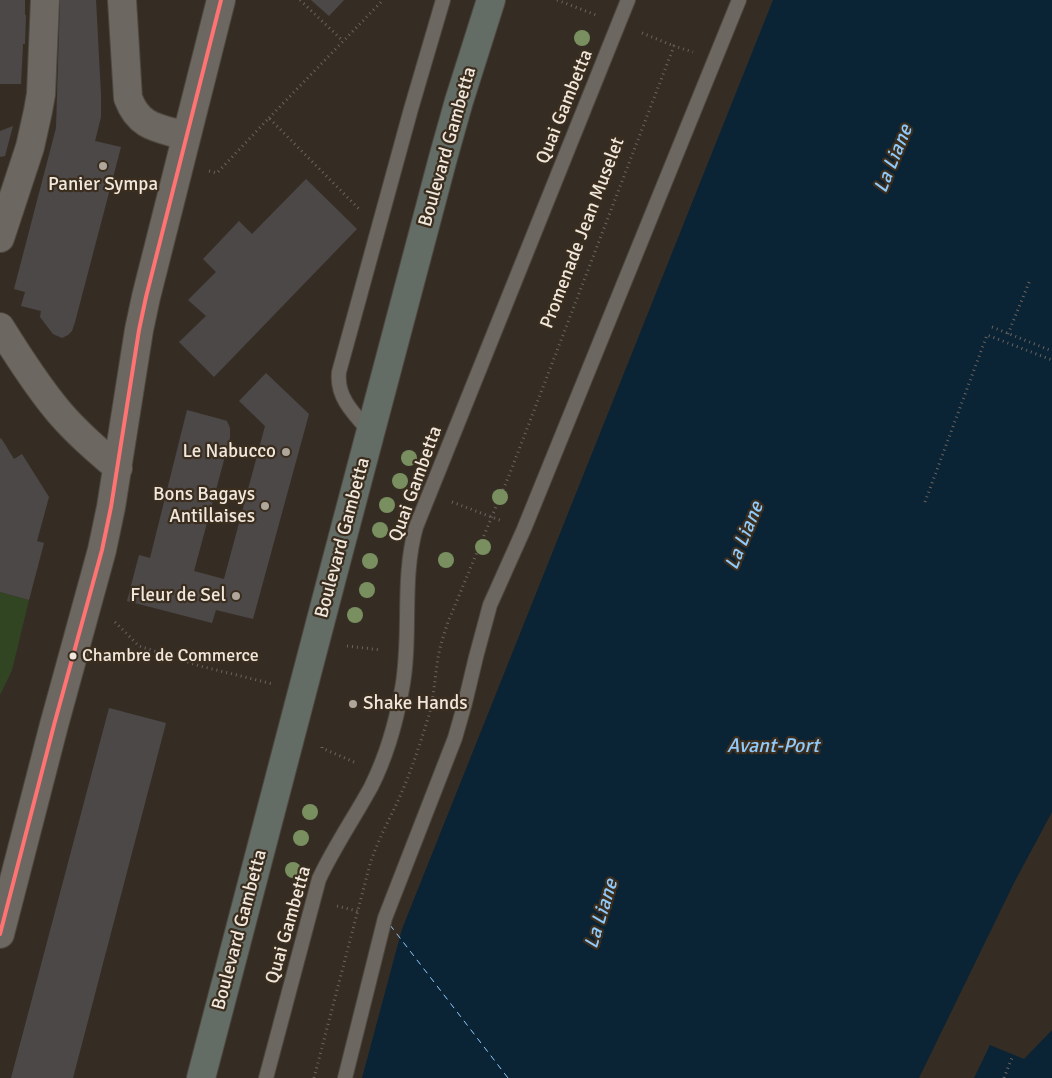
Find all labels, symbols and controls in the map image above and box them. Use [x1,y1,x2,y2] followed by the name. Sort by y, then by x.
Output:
[532,47,598,167] street label: Quai Gambetta
[414,64,482,230] street label: Boulevard Gambetta
[870,121,918,197] water label: La Liane
[536,134,630,332] street label: Promenade Jean Muselet
[97,160,109,172] marker: Panier Sympa
[48,174,158,196] place label: Panier Sympa
[385,423,447,545] street label: Quai Gambetta
[182,441,276,463] place label: Le Nabucco
[280,446,292,458] marker: Le Nabucco
[311,455,375,621] street label: Boulevard Gambetta
[153,484,255,528] place label: Bons Bagays Antillaises
[721,498,769,574] water label: La Liane
[259,500,271,512] marker: Bons Bagays Antillaises
[130,585,226,607] place label: Fleur de Sel
[230,590,242,602] marker: Fleur de Sel
[82,645,259,667] place label: Chambre de Commerce
[68,651,78,661] marker: Chambre de Commerce
[363,693,468,715] place label: Shake Hands
[347,698,359,710] marker: Shake Hands
[727,735,819,759] water label: Avant-Port
[208,847,272,1013] street label: Boulevard Gambetta
[261,864,317,986] street label: Quai Gambetta
[580,876,624,952] water label: La Liane

